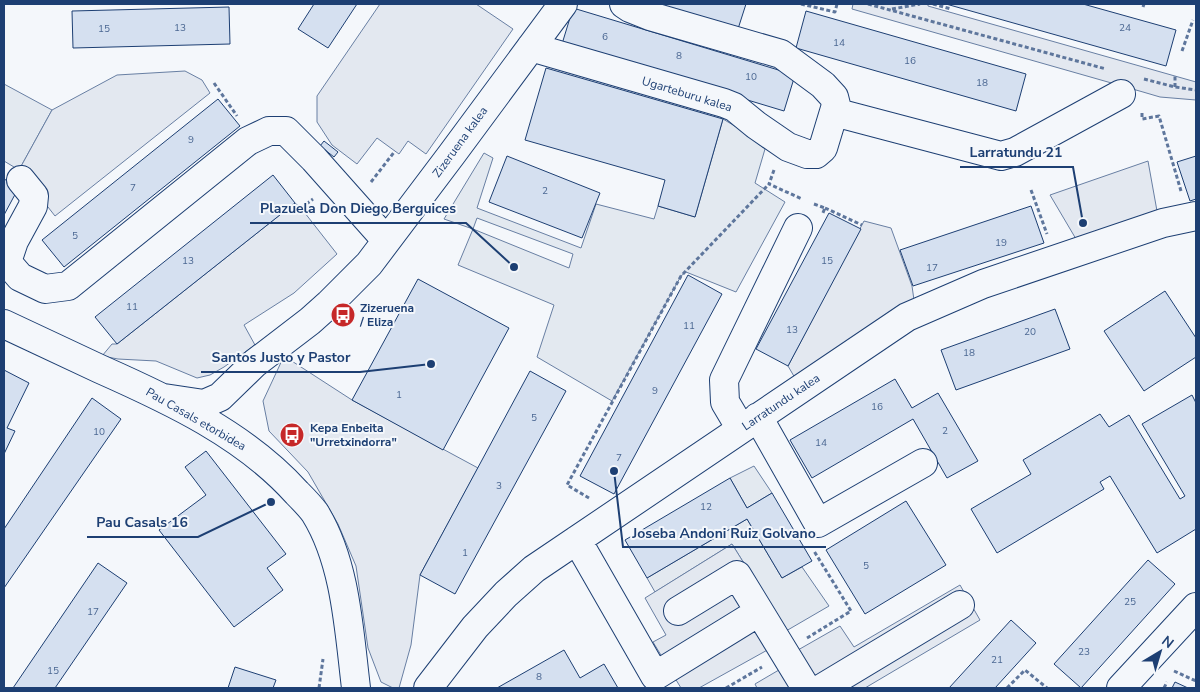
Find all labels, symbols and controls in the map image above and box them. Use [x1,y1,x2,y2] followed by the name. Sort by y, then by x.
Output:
[174,21,186,35] house number: 13
[1119,21,1131,35] house number: 24
[98,22,110,36] house number: 15
[602,30,608,44] house number: 6
[833,36,845,50] house number: 14
[676,49,682,63] house number: 8
[904,54,916,68] house number: 16
[745,70,757,84] house number: 10
[640,73,734,115] street label: Ugarteburu kalea
[976,76,988,90] house number: 18
[429,103,491,181] street label: Zizeruena kalea
[188,133,194,147] house number: 9
[960,138,1073,167] callout: Larratundu 21
[970,143,1062,162] text: Larratundu 21
[130,181,136,195] house number: 7
[542,184,548,198] house number: 2
[250,194,466,223] callout: Plazuela Don Diego Berguices
[260,199,456,218] text: Plazuela Don Diego Berguices
[72,229,78,243] house number: 5
[995,236,1007,250] house number: 19
[182,254,194,268] house number: 13
[821,254,833,268] house number: 15
[926,261,938,275] house number: 17
[126,300,138,314] house number: 11
[359,300,414,330] place label: Zizeruena / Eliza
[330,302,356,328] bus stop icon: Zizeruena / Eliza
[683,319,695,333] house number: 11
[786,323,798,337] house number: 13
[1024,325,1036,339] house number: 20
[201,343,360,372] callout: Santos Justo y Pastor
[963,346,975,360] house number: 18
[212,348,351,367] text: Santos Justo y Pastor
[739,370,823,434] street label: Larratundu kalea
[143,384,249,454] street label: Pau Casals etorbidea
[652,384,658,398] house number: 9
[396,388,402,402] house number: 1
[871,400,883,414] house number: 16
[531,411,537,425] house number: 5
[310,420,397,450] place label: Kepa Enbeita "Urretxindorra"
[279,422,305,448] bus stop icon: Kepa Enbeita "Urretxindorra"
[942,424,948,438] house number: 2
[93,425,105,439] house number: 10
[815,436,827,450] house number: 14
[616,451,622,465] house number: 7
[496,479,502,493] house number: 3
[700,500,712,514] house number: 12
[87,508,198,537] callout: Pau Casals 16
[96,513,188,532] text: Pau Casals 16
[623,518,826,547] callout: Joseba Andoni Ruiz Golvano
[631,524,816,543] text: Joseba Andoni Ruiz Golvano
[462,546,468,560] house number: 1
[863,559,869,573] house number: 5
[1124,595,1136,609] house number: 25
[87,605,99,619] house number: 17
[1135,627,1185,677] north arrow
[1158,631,1178,653] text: N
[1078,645,1090,659] house number: 23
[991,653,1003,667] house number: 21
[47,664,59,678] house number: 15
[536,670,542,684] house number: 8

